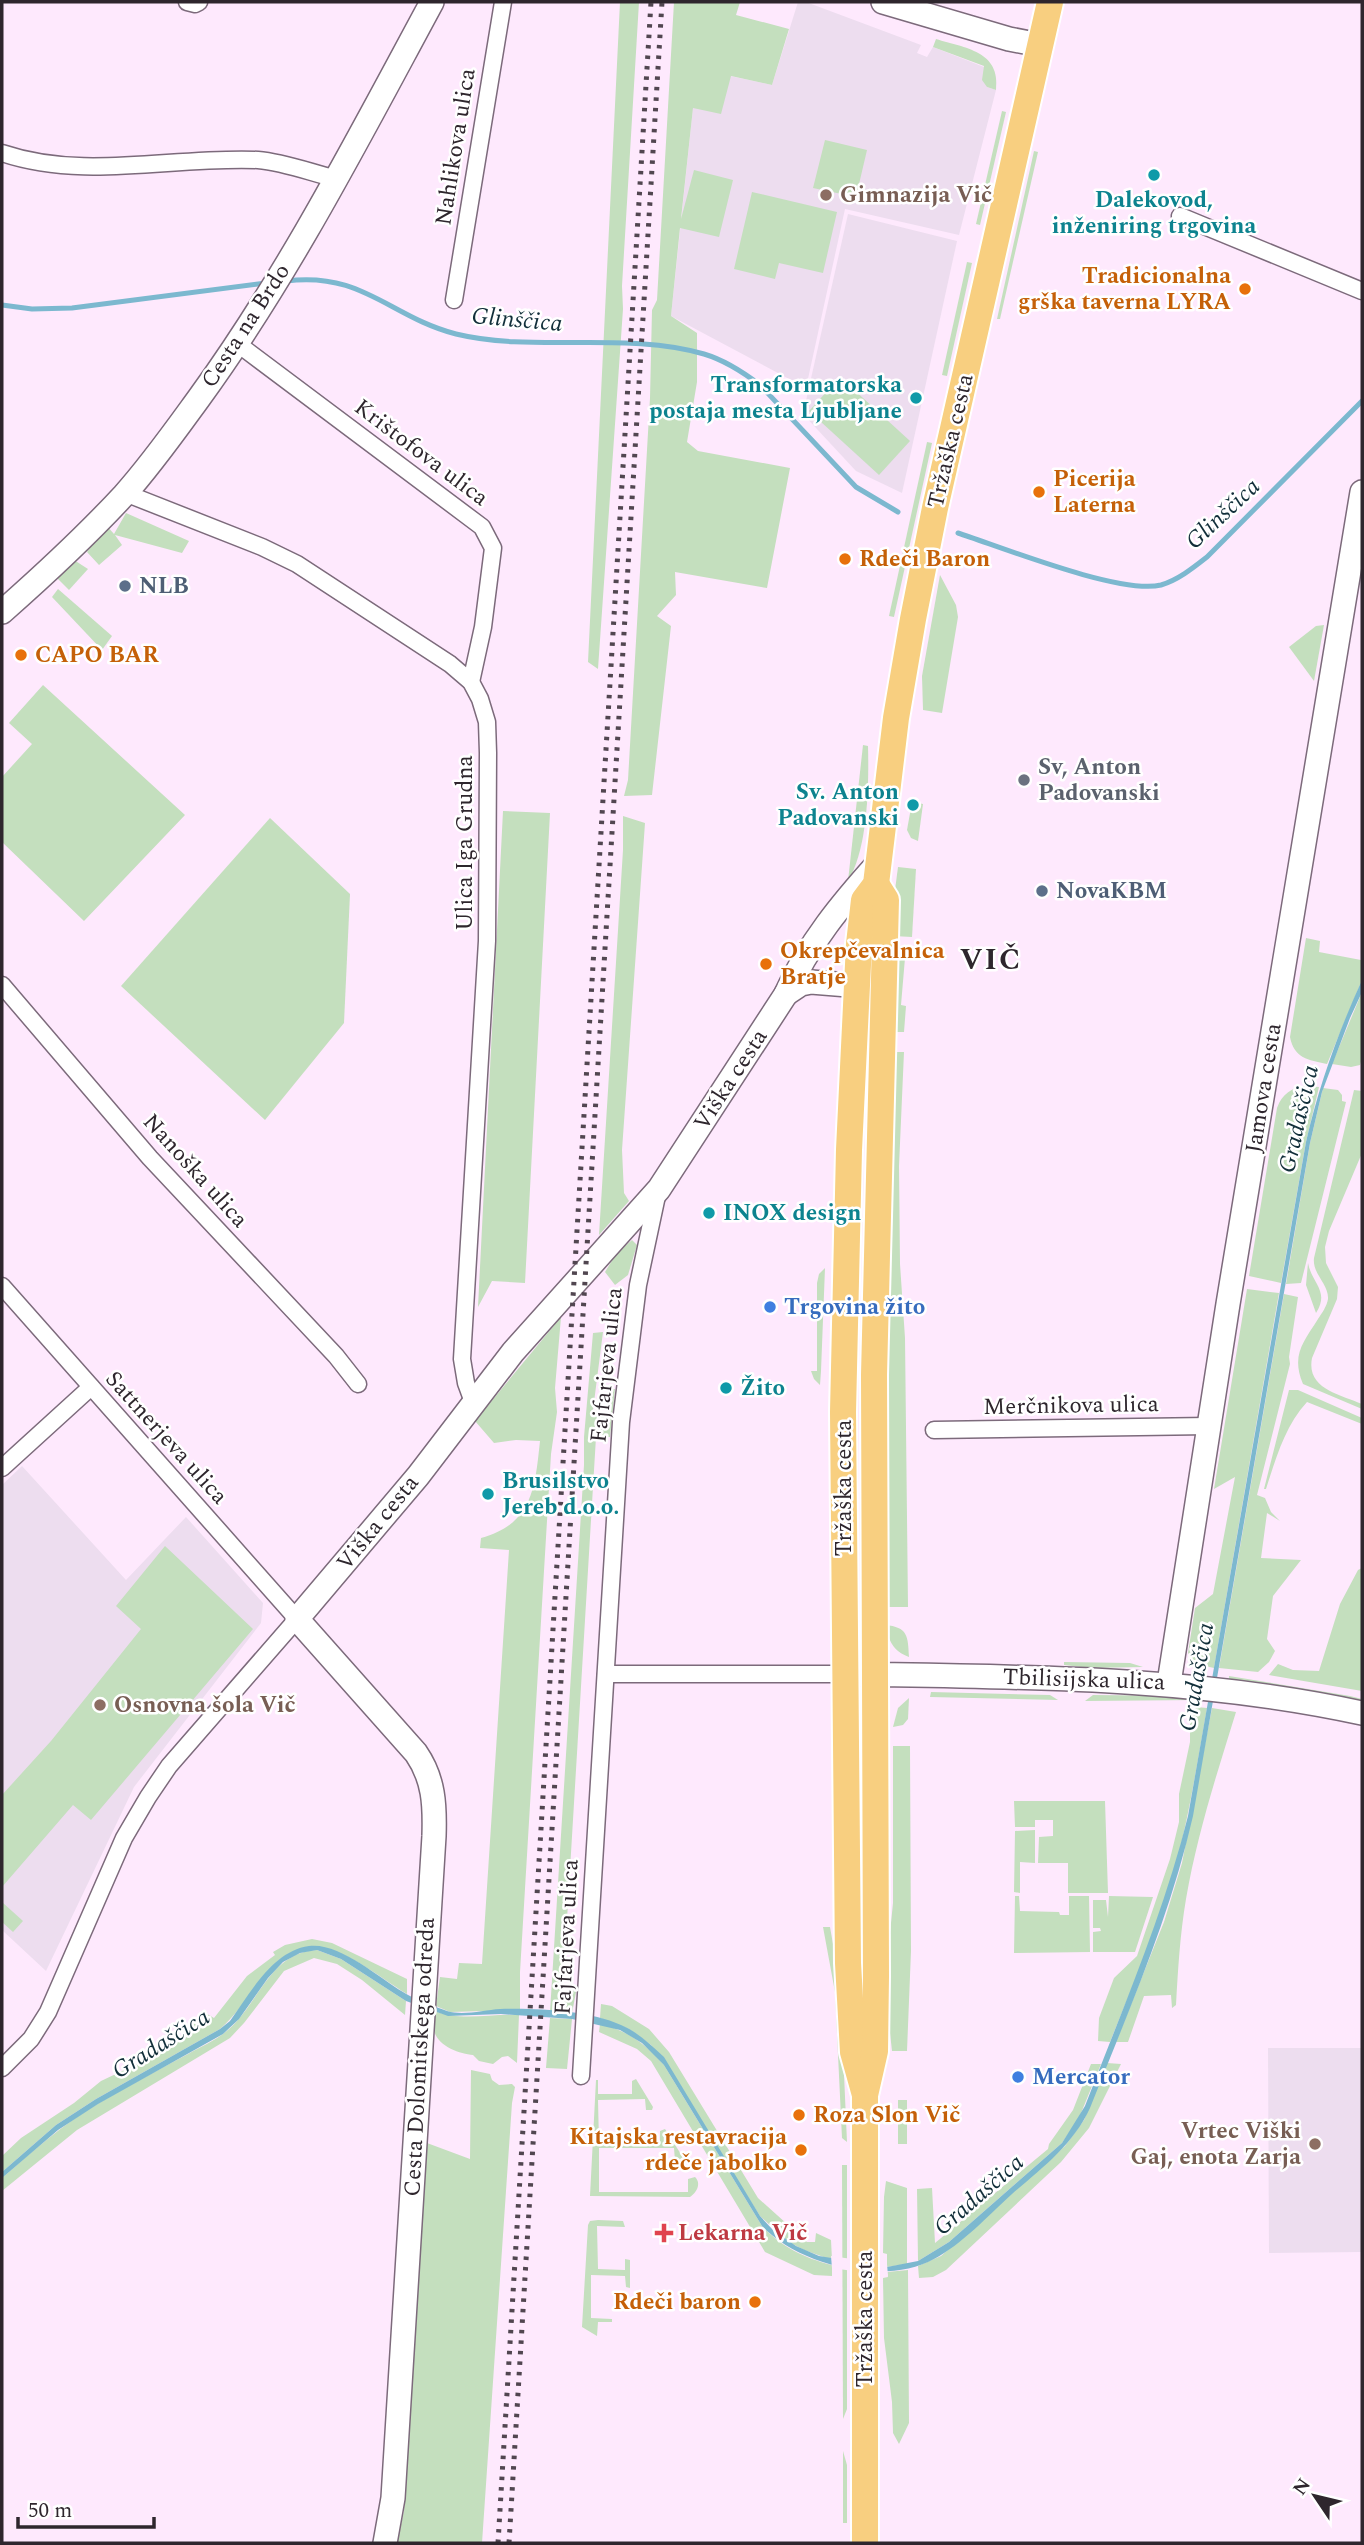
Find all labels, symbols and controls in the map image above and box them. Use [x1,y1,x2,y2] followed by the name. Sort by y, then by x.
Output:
[426,66,486,228] street label: Nahlikova ulica
[1146,167,1162,183] marker: Dalekovod, inženiring trgovina
[840,178,992,213] place label: Gimnazija Vič
[1052,183,1257,244] place label: Dalekovod, inženiring trgovina
[818,187,834,203] marker: Gimnazija Vič
[193,257,299,395] street label: Cesta na Brdo
[1018,259,1231,320] place label: Tradicionalna grška taverna LYRA
[1237,281,1253,297] marker: Tradicionalna grška taverna LYRA
[470,298,564,342] water label: Glinščica
[649,368,902,429] place label: Transformatorska postaja mesta Ljubljane
[919,370,983,512] street label: Tržaška cesta
[908,390,924,406] marker: Transformatorska postaja mesta Ljubljane
[346,391,496,515] street label: Krištofova ulica
[1053,462,1136,523] place label: Picerija Laterna
[1177,470,1269,558] water label: Glinščica
[1031,484,1047,500] marker: Picerija Laterna
[859,542,990,577] place label: Rdeči Baron
[837,551,853,567] marker: Rdeči Baron
[139,569,189,604] place label: NLB
[117,578,133,594] marker: NLB
[35,638,159,673] place label: CAPO BAR
[13,647,29,663] marker: CAPO BAR
[1038,750,1160,811] place label: Sv, Anton Padovanski
[448,755,483,931] street label: Ulica Iga Grudna
[1016,772,1032,788] marker: Sv, Anton Padovanski
[777,775,899,836] place label: Sv. Anton Padovanski
[905,797,921,813] marker: Sv. Anton Padovanski
[1056,874,1167,909] place label: NovaKBM
[1034,883,1050,899] marker: NovaKBM
[780,934,945,995] place label: Okrepčevalnica Bratje
[960,937,1022,983] district label: VIČ
[758,956,774,972] marker: Okrepčevalnica Bratje
[1236,1021,1292,1155] street label: Jamova cesta
[685,1022,777,1138] street label: Viška cesta
[1269,1061,1329,1177] water label: Gradaščica
[134,1106,256,1236] street label: Nanoška ulica
[723,1196,862,1231] place label: INOX design
[701,1205,717,1221] marker: INOX design
[581,1286,633,1444] street label: Fajfarjeva ulica
[784,1290,925,1325] place label: Trgovina žito
[762,1299,778,1315] marker: Trgovina žito
[96,1363,236,1513] street label: Sattnerjeva ulica
[740,1371,785,1406] place label: Žito
[718,1380,734,1396] marker: Žito
[983,1387,1159,1425] street label: Merčnikova ulica
[827,1420,862,1556] street label: Tržaška cesta
[502,1464,619,1525] place label: Brusilstvo Jereb d.o.o.
[328,1467,428,1579] street label: Viška cesta
[480,1486,496,1502] marker: Brusilstvo Jereb d.o.o.
[1170,1620,1224,1734] water label: Gradaščica
[1002,1660,1166,1700] street label: Tbilisijska ulica
[114,1688,296,1723] place label: Osnovna šola Vič
[92,1697,108,1713] marker: Osnovna šola Vič
[545,1858,589,2016] street label: Fajfarjeva ulica
[395,1916,445,2198] street label: Cesta Dolomitskega odreda
[105,2000,217,2088] water label: Gradaščica
[1032,2060,1130,2095] place label: Mercator
[1010,2069,1026,2085] marker: Mercator
[813,2098,960,2133] place label: Roza Slon Vič
[791,2107,807,2123] marker: Roza Slon Vič
[1130,2114,1301,2175] place label: Vrtec Viški Gaj, enota Zarja
[569,2120,787,2181] place label: Kitajska restavracija rdeče jabolko
[1307,2136,1323,2152] marker: Vrtec Viški Gaj, enota Zarja
[793,2142,809,2158] marker: Kitajska restavracija rdeče jabolko
[926,2145,1032,2245] water label: Gradaščica
[678,2216,807,2251] place label: Lekarna Vič
[656,2225,672,2241] marker: Lekarna Vič
[848,2251,883,2387] street label: Tržaška cesta
[613,2285,741,2320] place label: Rdeči baron
[747,2294,763,2310] marker: Rdeči baron
[1280,2461,1350,2531] north arrow
[1286,2472,1319,2502] text: N
[18,2486,154,2530] scale bar
[28,2495,72,2527] text: 50 m

